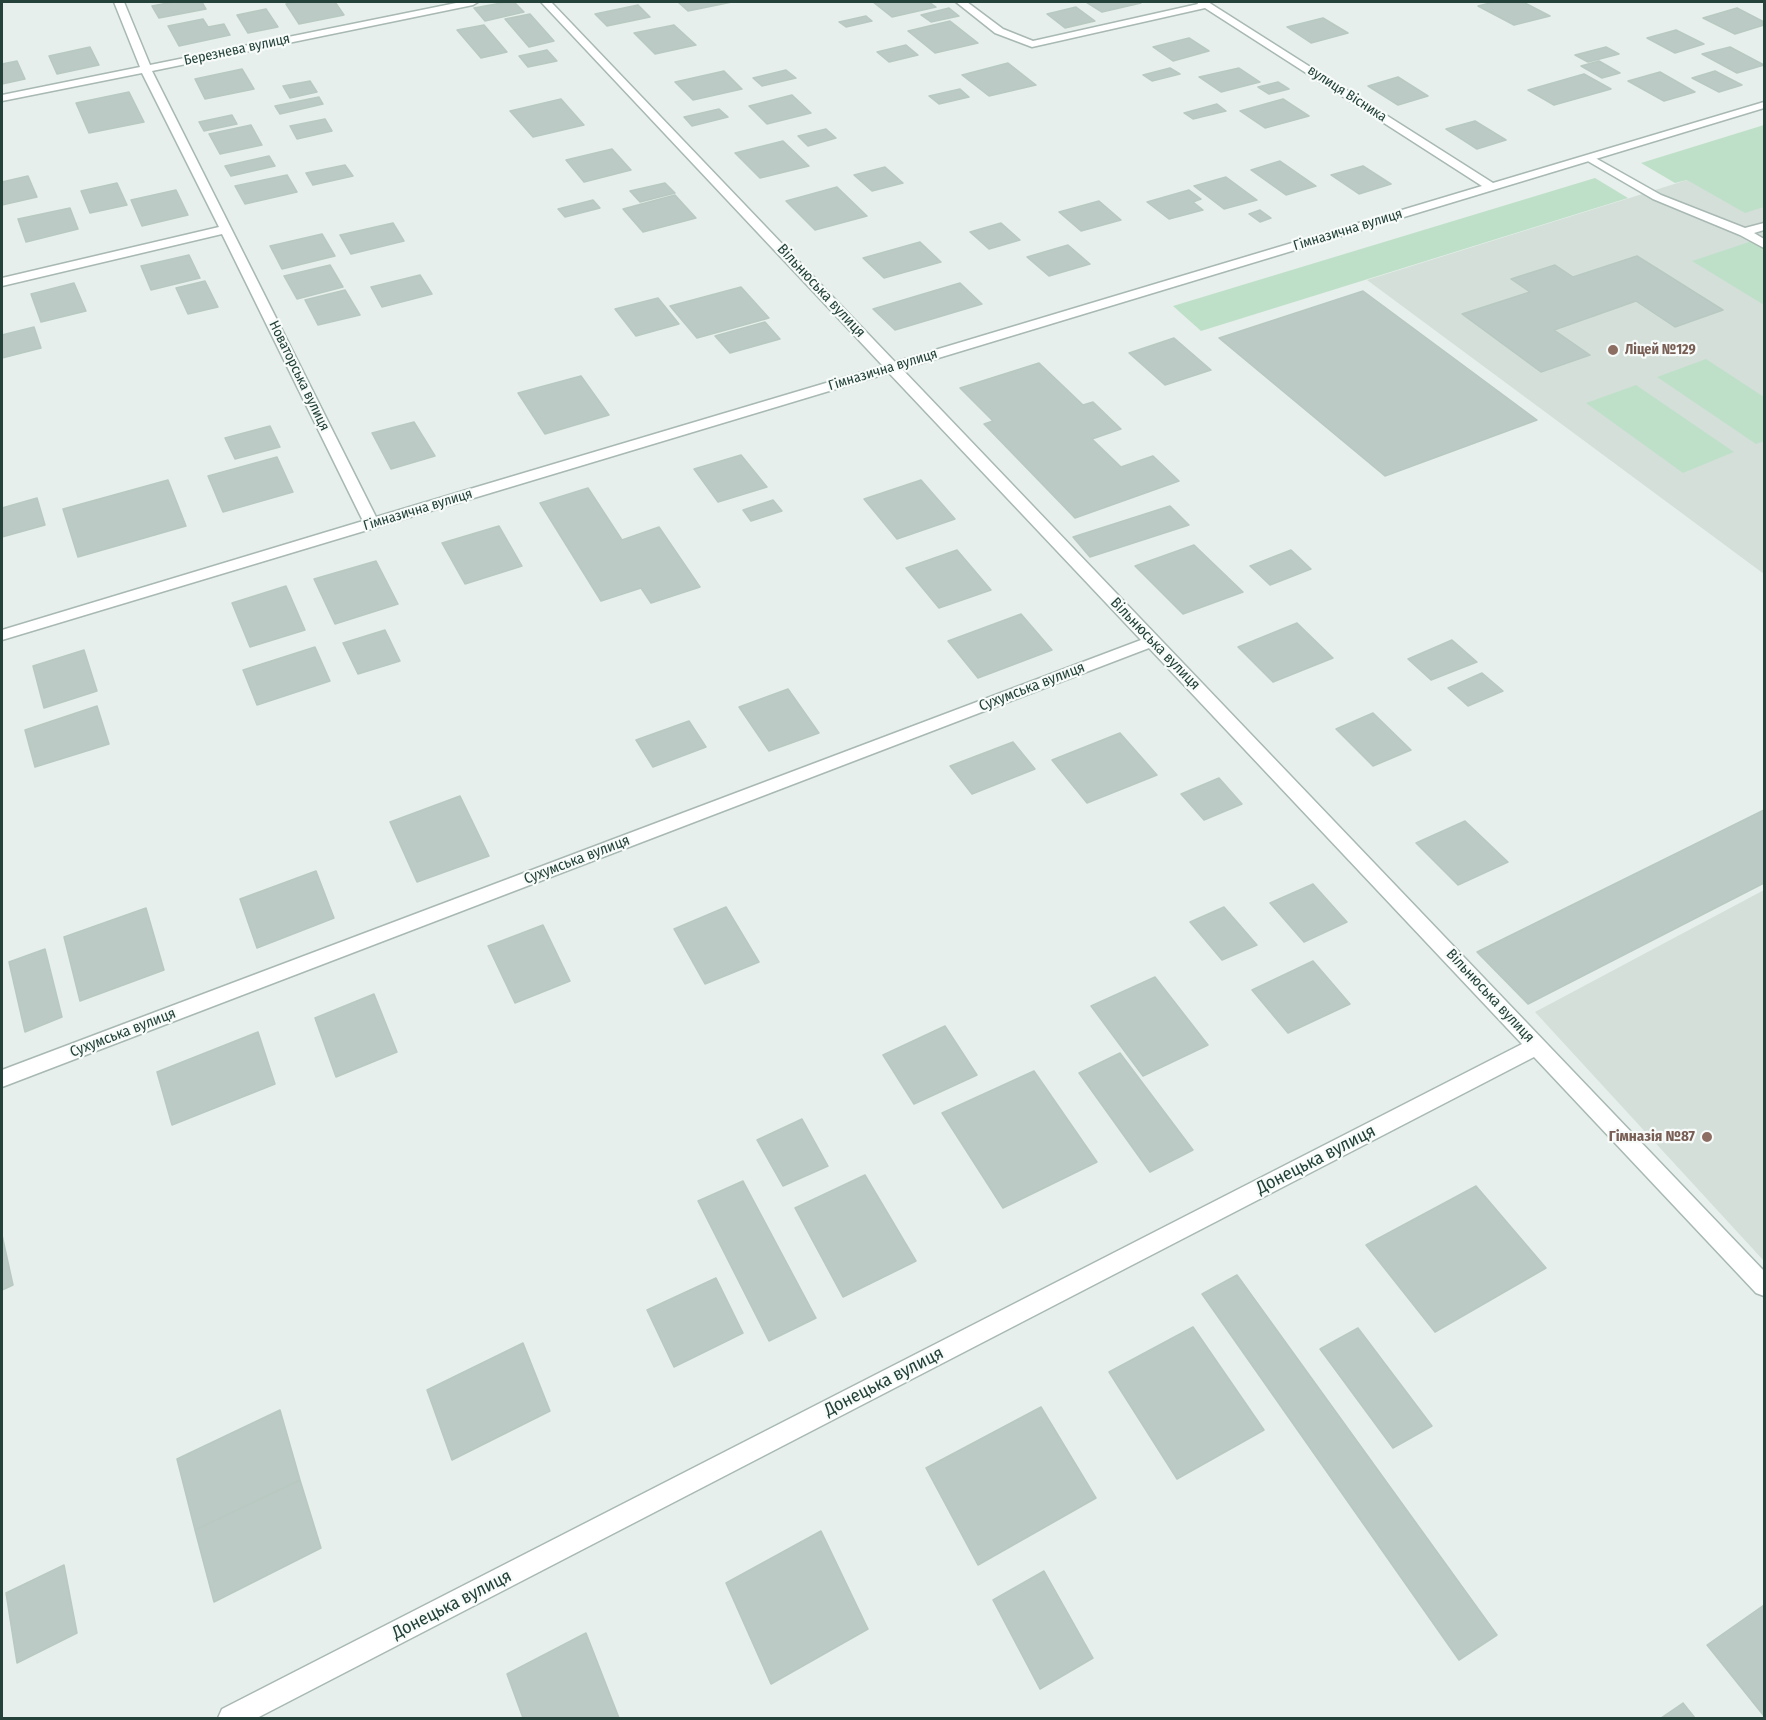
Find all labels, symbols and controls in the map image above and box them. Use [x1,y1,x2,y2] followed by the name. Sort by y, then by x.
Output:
[182,31,292,69] street label: Березнева вулиця
[1304,62,1390,126] street label: вулиця Вісника
[1291,205,1405,255] street label: Гімназична вулиця
[773,240,869,342] street label: Вільнюська вулиця
[265,318,333,434] street label: Новаторська вулиця
[1625,342,1696,358] place label: Ліцей №129
[1606,343,1620,357] marker: Ліцей №129
[826,345,940,395] street label: Гімназична вулиця
[361,485,475,535] street label: Гімназична вулиця
[1106,594,1204,694] street label: Вільнюська вулиця
[977,659,1087,715] street label: Сухумська вулиця
[522,832,632,888] street label: Сухумська вулиця
[1442,945,1538,1047] street label: Вільнюська вулиця
[68,1005,178,1061] street label: Сухумська вулиця
[1253,1121,1379,1199] street label: Донецька вулиця
[1609,1128,1695,1146] place label: Гімназія №87
[1700,1130,1714,1144] marker: Гімназія №87
[821,1343,947,1421] street label: Донецька вулиця
[389,1566,515,1644] street label: Донецька вулиця

